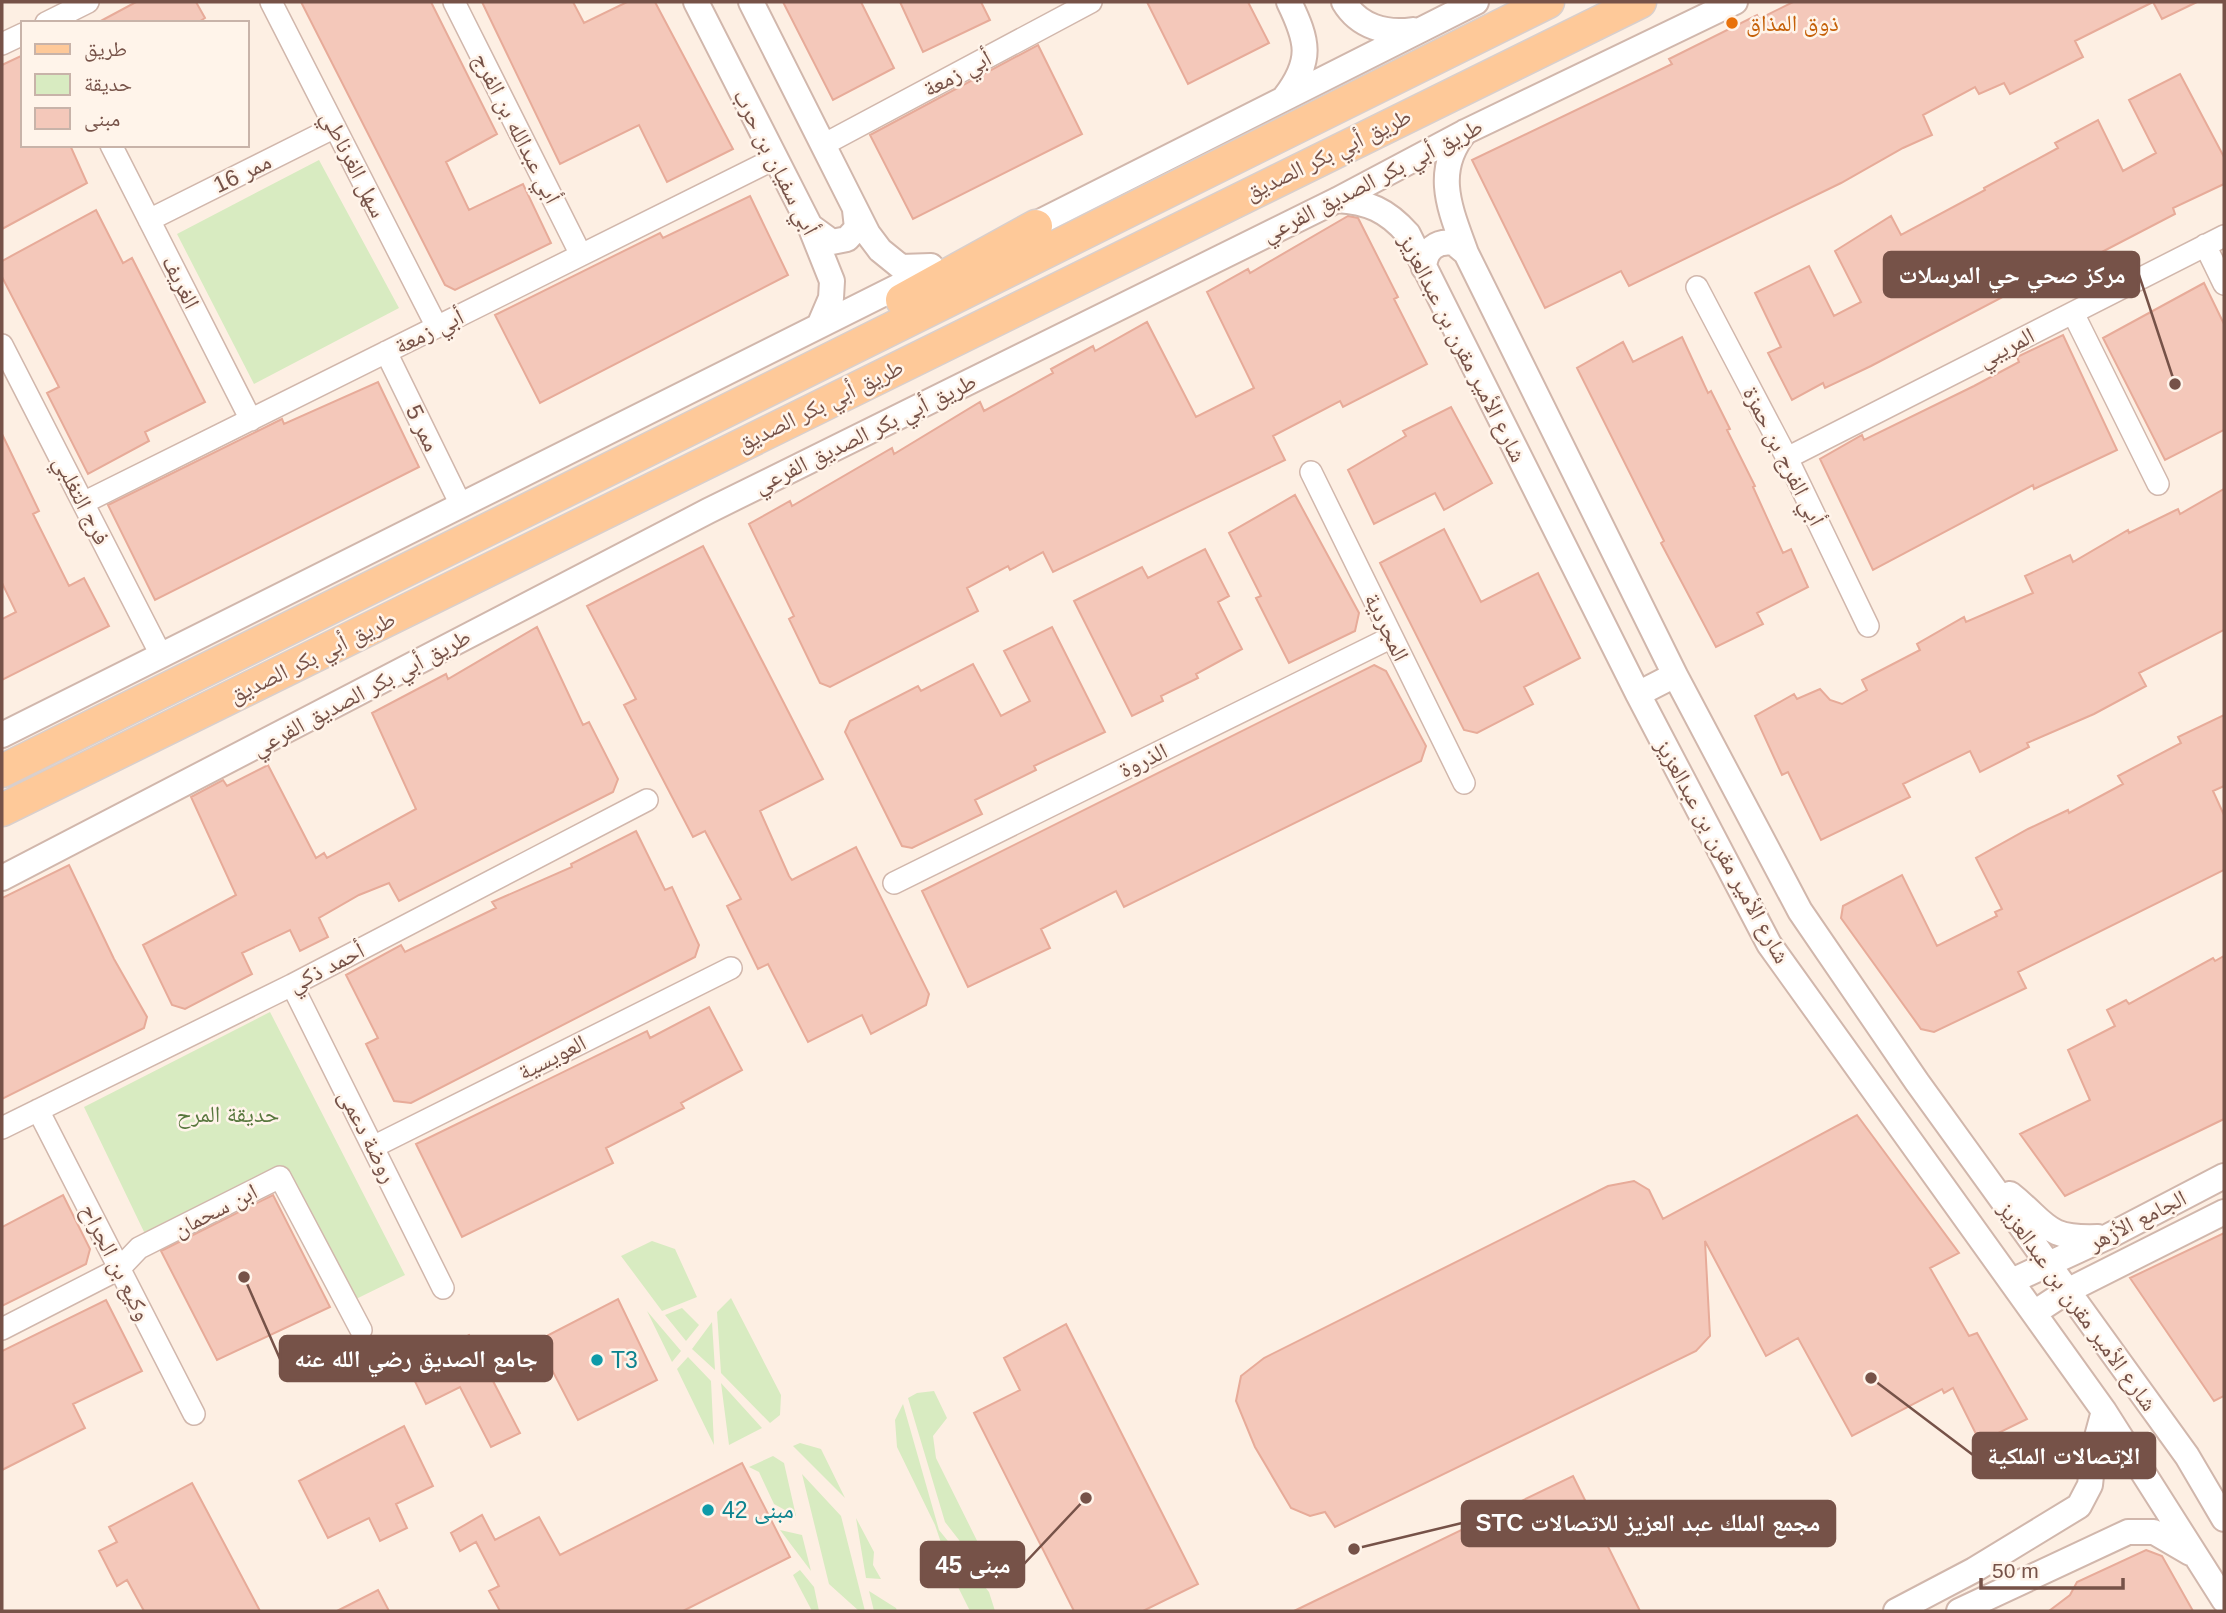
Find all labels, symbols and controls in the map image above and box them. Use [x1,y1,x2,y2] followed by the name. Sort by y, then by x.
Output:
[1746,10,1839,37] place label: ذوق المذاق
[1724,15,1740,31] marker: ذوق المذاق
[21,21,248,147] legend
[84,37,127,62] text: طريق
[918,44,998,107] street label: أبي زمعة
[463,48,567,210] street label: أبي عبدالله بن الفرج
[84,72,132,95] text: حديقة
[723,85,824,242] street label: أبي سفيان بن حرب
[1240,102,1418,211] street label: طريق أبي بكر الصديق
[311,106,392,224] street label: سهل الغرناطي
[84,107,120,132] text: مبنى
[1257,112,1489,252] street label: طريق أبي بكر الصديق الفرعي
[209,148,275,198] street label: ممر 16
[1392,229,1532,467] street label: شارع الأمير مقرن بن عبدالعزيز
[156,251,205,313] street label: الغريف
[1884,252,2139,297] callout: مركز صحي حي المرسلات
[1898,261,2126,294] text: مركز صحي حي المرسلات
[390,303,470,364] street label: أبي زمعة
[1974,322,2041,377] street label: المريبي
[732,353,910,462] street label: طريق أبي بكر الصديق
[749,367,983,503] street label: طريق أبي بكر الصديق الفرعي
[1733,382,1831,533] street label: أبي الفرج بن حمزة
[401,401,445,455] street label: ممر 5
[43,451,115,551] street label: فرج التغلبي
[1359,589,1415,665] street label: المجردية
[224,605,402,714] street label: طريق أبي بكر الصديق
[247,623,478,766] street label: طريق أبي بكر الصديق الفرعي
[1648,734,1796,969] street label: شارع الأمير مقرن بن عبدالعزيز
[1115,737,1171,783] street label: الذروة
[283,936,371,1002] street label: أحمد ذكي
[514,1029,590,1085] street label: العويسية
[333,1085,402,1187] street label: روضة دعمى
[177,1101,279,1129] park label: حديقة المرح
[169,1178,262,1243] street label: ابن سحمان
[2083,1184,2191,1258] street label: الجامع الأزهر
[1991,1196,2163,1417] street label: شارع الأمير مقرن بن عبدالعزيز
[74,1199,156,1325] street label: وكيع بن الجراح
[280,1336,552,1381] callout: جامع الصديق رضي الله عنه
[294,1345,538,1378] text: جامع الصديق رضي الله عنه
[611,1347,638,1373] place label: T3
[589,1352,605,1368] marker: T3
[1973,1433,2155,1478] callout: الإتصالات الملكية
[1987,1442,2141,1470] text: الإتصالات الملكية
[722,1497,794,1524] place label: مبنى 42
[1462,1501,1835,1546] callout: STC مجمع الملك عبد العزيز للاتصالات
[700,1502,716,1518] marker: مبنى 42
[1476,1509,1820,1539] text: STC مجمع الملك عبد العزيز للاتصالات
[921,1542,1024,1587] callout: مبنى 45
[1981,1546,2123,1590] scale bar
[935,1551,1011,1579] text: مبنى 45
[1992,1559,2039,1582] text: 50 m

